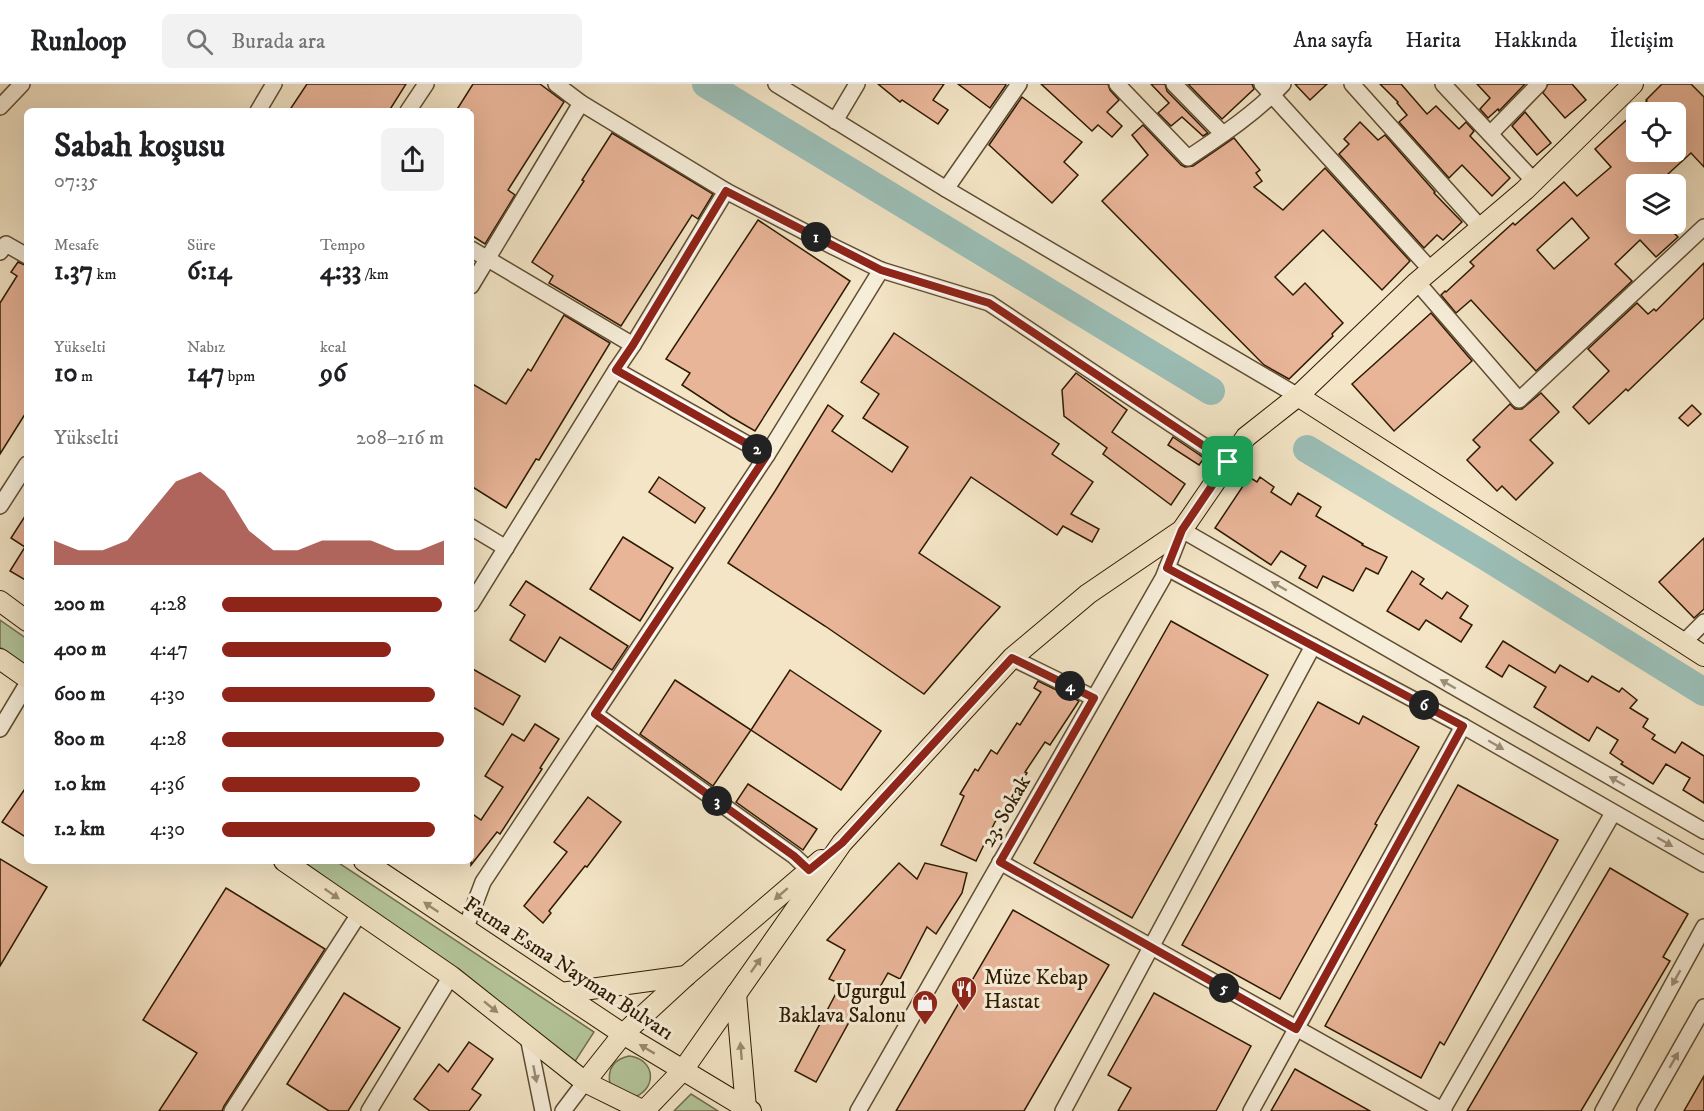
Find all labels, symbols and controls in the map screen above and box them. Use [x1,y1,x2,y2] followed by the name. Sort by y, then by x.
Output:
[162,14,582,68] search box
[30,24,126,59] text: Runloop
[183,25,216,58] icon: search
[231,28,325,55] text: Burada ara
[1293,28,1373,54] text: Ana sayfa
[1406,28,1461,54] text: Harita
[1494,28,1577,54] text: Hakkında
[1610,28,1674,54] text: İletişim
[1626,102,1686,234] map controls
[1626,102,1686,162] button: locate
[54,126,225,167] text: Sabah koşusu
[381,128,444,191] button: share
[54,169,98,194] text: 07:35
[1626,174,1686,234] button: layers
[801,222,831,252] pin: 1
[813,227,819,247] text: 1
[54,235,99,255] text: Mesafe
[187,235,216,255] text: Süre
[320,235,365,255] text: Tempo
[54,255,93,288] text: 1.37
[187,255,232,288] text: 6:14
[320,255,361,288] text: 4:33
[93,264,117,284] text: km
[361,264,389,284] text: /km
[54,337,106,357] text: Yükselti
[187,337,225,357] text: Nabız
[320,337,346,357] text: kcal
[54,357,77,390] text: 10
[187,357,224,390] text: 147
[320,357,347,390] text: 96
[77,366,93,386] text: m
[224,366,255,386] text: bpm
[54,426,119,451] text: Yükselti
[356,426,444,451] text: 208–216 m
[742,434,772,464] pin: 2
[1202,436,1253,487] pin
[753,439,761,459] text: 2
[1211,445,1244,478] icon: arrive
[1270,581,1287,591] one-way arrow
[54,592,105,617] text: 200 m
[150,592,187,617] text: 4:28
[54,637,106,662] text: 400 m
[150,637,188,662] text: 4:47
[1055,671,1085,701] pin: 4
[1065,676,1075,696] text: 4
[1440,678,1456,689] one-way arrow
[54,682,105,707] text: 600 m
[150,682,185,707] text: 4:30
[1409,690,1439,720] pin: 6
[1420,695,1428,715] text: 6
[54,727,105,752] text: 800 m
[150,727,187,752] text: 4:28
[1488,740,1505,750] one-way arrow
[975,770,1037,852] street label: 23. Sokak
[54,772,106,797] text: 1.0 km
[150,772,185,797] text: 4:36
[1608,776,1625,786] one-way arrow
[702,786,732,816] pin: 3
[714,791,720,811] text: 3
[54,817,105,842] text: 1.2 km
[150,817,185,842] text: 4:30
[1657,837,1674,847] one-way arrow
[774,887,789,900] one-way arrow
[324,888,340,899] one-way arrow
[459,891,678,1046] street label: Fatma Esma Nayman Bulvarı
[423,902,439,913] one-way arrow
[750,957,762,973] one-way arrow
[984,965,1088,1015] place label: Müze Kebap Hastat
[1671,970,1681,987] one-way arrow
[1209,973,1239,1003] pin: 5
[949,974,979,1012] restaurant icon: Müze Kebap Hastat
[1220,978,1228,998] text: 5
[778,979,907,1029] place label: Ugurgul Baklava Salonu
[910,988,940,1026] shop icon: Ugurgul Baklava Salonu
[483,1001,499,1014] one-way arrow
[736,1042,746,1061] one-way arrow
[639,1043,655,1054] one-way arrow
[1669,1051,1679,1068] one-way arrow
[531,1065,541,1083] one-way arrow

